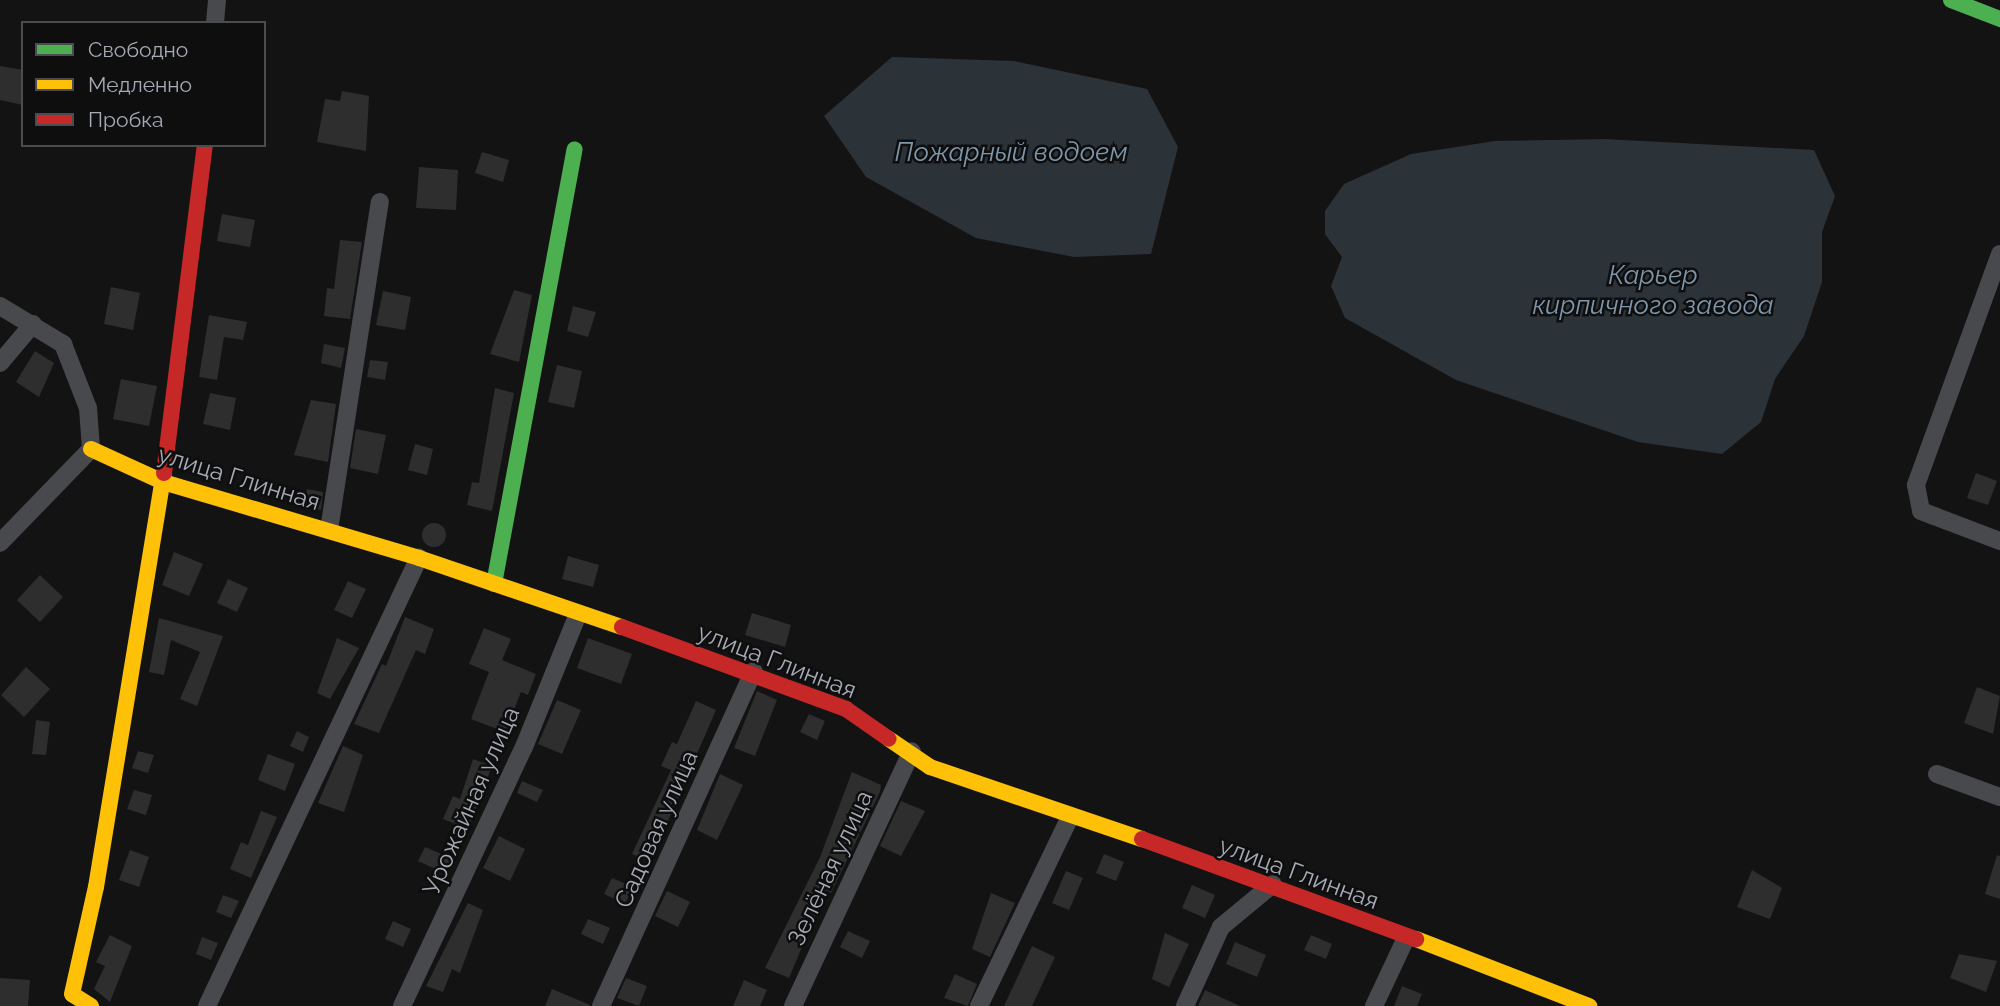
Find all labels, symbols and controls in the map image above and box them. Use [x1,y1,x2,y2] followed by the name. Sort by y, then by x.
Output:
[21,21,266,147] legend
[88,37,188,62] text: Свободно
[88,72,192,97] text: Медленно
[88,107,164,132] text: Пробка
[895,137,1127,169] water label: Пожарный водоем
[1532,260,1774,322] water label: Карьер кирпичного завода
[155,440,323,516] street label: улица Глинная
[694,617,860,705] street label: улица Глинная
[416,702,526,900] street label: Урожайная улица
[608,745,704,913] street label: Садовая улица
[781,786,879,950] street label: Зелёная улица
[1215,831,1383,915] street label: улица Глинная

